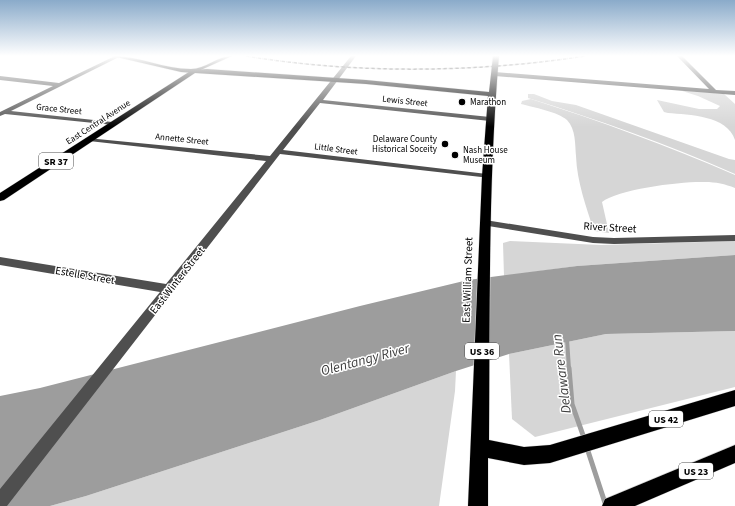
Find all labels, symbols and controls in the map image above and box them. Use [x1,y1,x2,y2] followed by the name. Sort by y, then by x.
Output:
[382,93,428,110] street label: Lewis Street
[63,96,134,148] street label: East Central Avenue
[470,96,506,109] place label: Marathon
[457,97,467,107] marker: Marathon
[36,101,82,118] street label: Grace Street
[155,130,209,149] street label: Annette Street
[372,133,438,156] place label: Delaware County Historical Soceity
[440,139,450,149] marker: Delaware County Historical Soceity
[314,140,358,159] street label: Little Street
[463,144,508,167] place label: Nash House Museum
[450,150,460,160] marker: Nash House Museum
[39,153,73,169] road number: SR 37
[583,219,637,236] street label: River Street
[459,237,477,323] street label: East William Street
[146,243,209,317] street label: East Winter Street
[54,263,116,288] street label: Estelle Street
[547,333,577,415] water label: Delaware Run
[319,338,413,381] water label: Olentangy River
[465,343,499,359] road number: US 36
[649,411,683,427] road number: US 42
[679,463,713,479] road number: US 23

